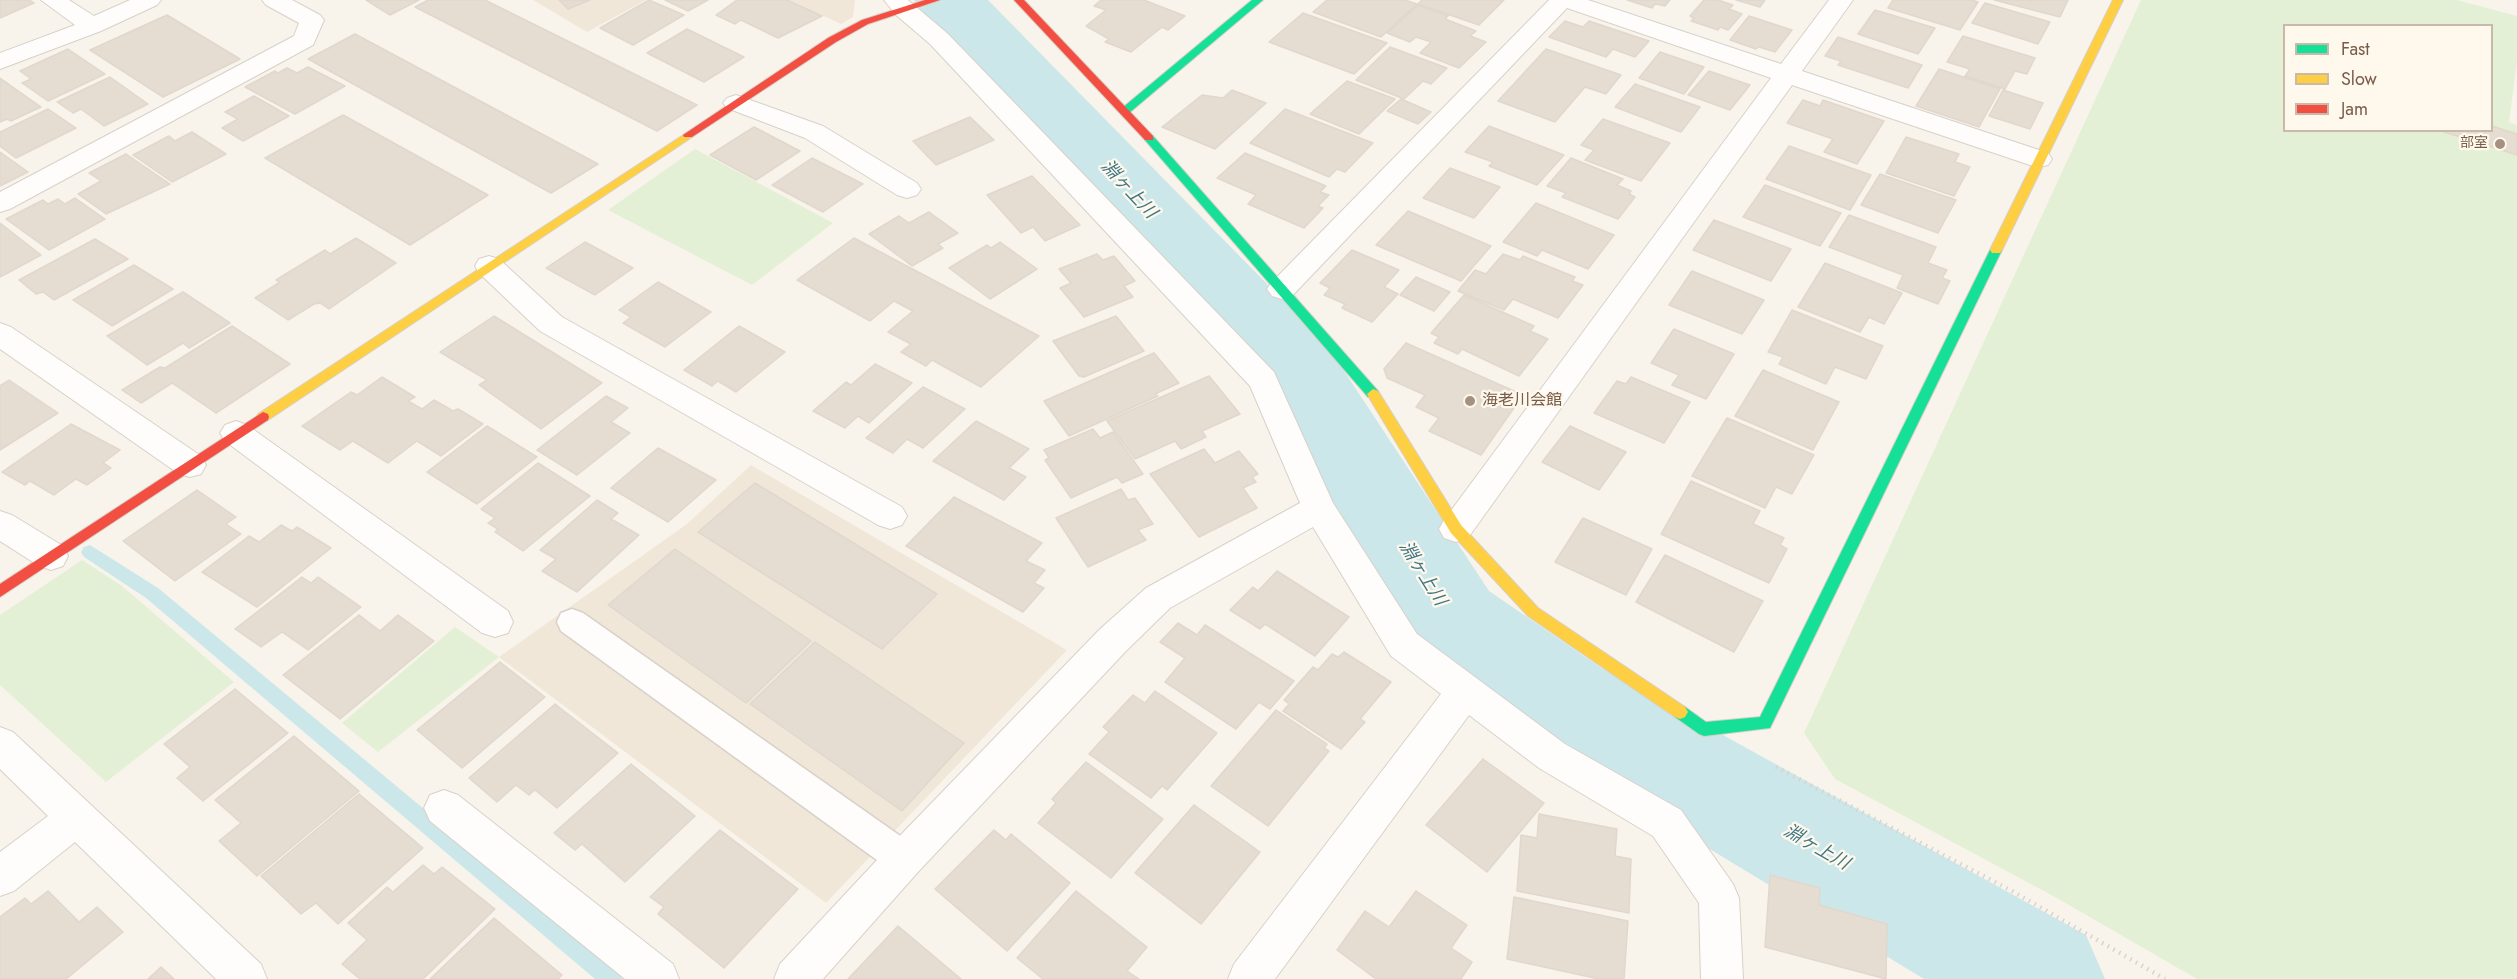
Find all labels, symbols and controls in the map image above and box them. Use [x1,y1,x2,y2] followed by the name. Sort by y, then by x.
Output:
[2283,24,2493,132] legend
[2341,36,2370,62] text: Fast
[2341,66,2377,92] text: Slow
[2341,96,2368,122] text: Jam
[2460,136,2488,152] place label: 部室
[2493,137,2507,151] marker: 部室
[1096,156,1160,224] water label: 淵ヶ上川
[1482,391,1562,411] place label: 海老川会館
[1463,394,1477,408] marker: 海老川会館
[1394,538,1450,610] water label: 淵ヶ上川
[1779,821,1853,875] water label: 淵ヶ上川

